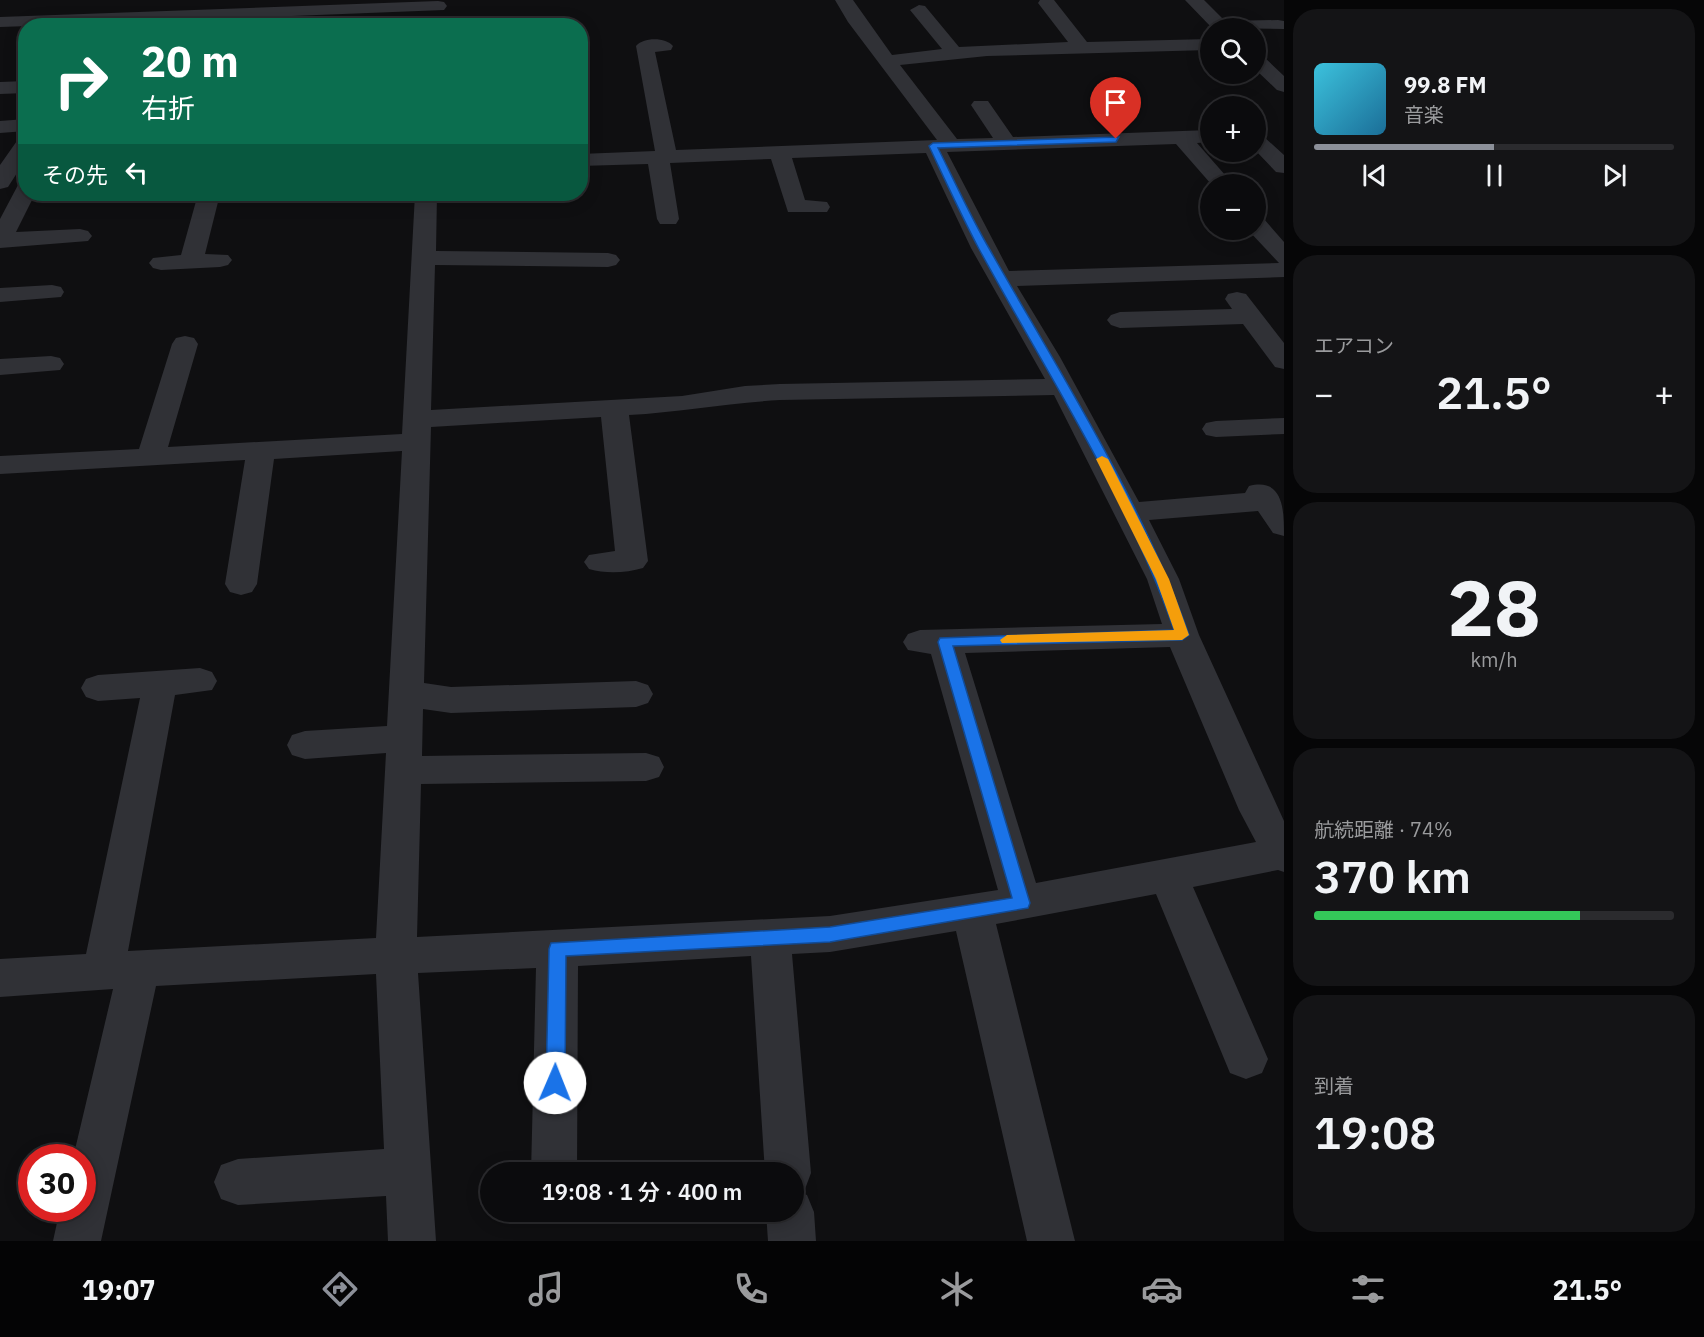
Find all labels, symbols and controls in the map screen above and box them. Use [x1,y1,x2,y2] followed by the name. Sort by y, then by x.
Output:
[1200,18,1266,240] map controls
[1200,18,1266,84] button: search
[141,34,239,89] text: 20 m
[42,42,120,120] icon: right
[1404,70,1487,99] text: 99.8 FM
[1090,77,1141,139] pin
[1099,86,1132,119] icon: arrive
[141,90,195,125] text: 右折
[1200,96,1266,162] button: +
[1404,101,1444,128] text: 音楽
[120,156,153,189] icon: left
[1358,159,1391,192] icon: previous
[1478,159,1511,192] icon: pause
[1598,159,1631,192] icon: next
[42,160,108,189] text: その先
[1200,174,1266,240] button: −
[1314,332,1394,359] text: エアコン
[1436,363,1552,421] text: 21.5°
[1314,372,1334,415] text: −
[1654,372,1674,415] text: +
[1447,556,1541,657] text: 28
[1470,646,1518,673] text: km/h
[1314,816,1453,843] text: 航続距離 · 74%
[1314,847,1471,905] text: 370 km
[523,1051,587,1115] position arrow
[1314,1072,1354,1099] text: 到着
[1314,1103,1436,1161] text: 19:08
[18,1144,96,1222] speed limit sign: 30
[542,1177,742,1206] text: 19:08 · 1 分 · 400 m
[319,1268,361,1310] icon: directions
[525,1268,567,1310] icon: music
[730,1268,772,1310] icon: phone
[936,1268,978,1310] icon: climate
[1141,1268,1183,1310] icon: car
[1347,1268,1389,1310] icon: filters
[82,1272,156,1307] text: 19:07
[1552,1272,1622,1307] text: 21.5°

